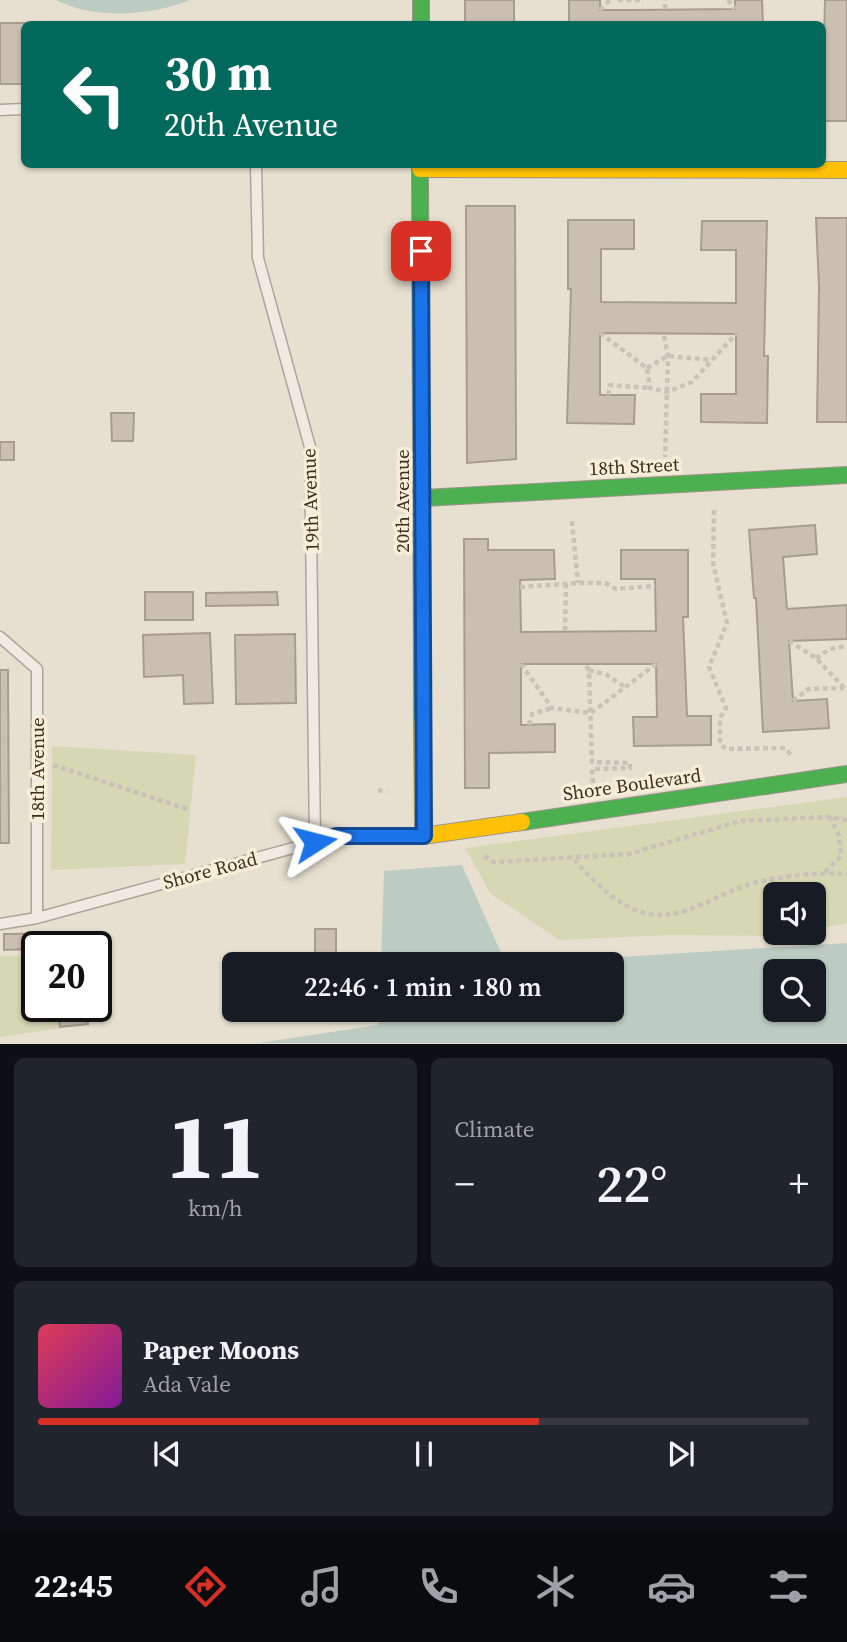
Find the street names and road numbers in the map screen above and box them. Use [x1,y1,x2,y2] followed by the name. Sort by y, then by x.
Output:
[295,448,325,552] street label: 19th Avenue
[389,449,415,553] street label: 20th Avenue
[588,451,681,481] street label: 18th Street
[24,717,50,821] street label: 18th Avenue
[561,761,703,807] street label: Shore Boulevard
[160,845,260,895] street label: Shore Road

